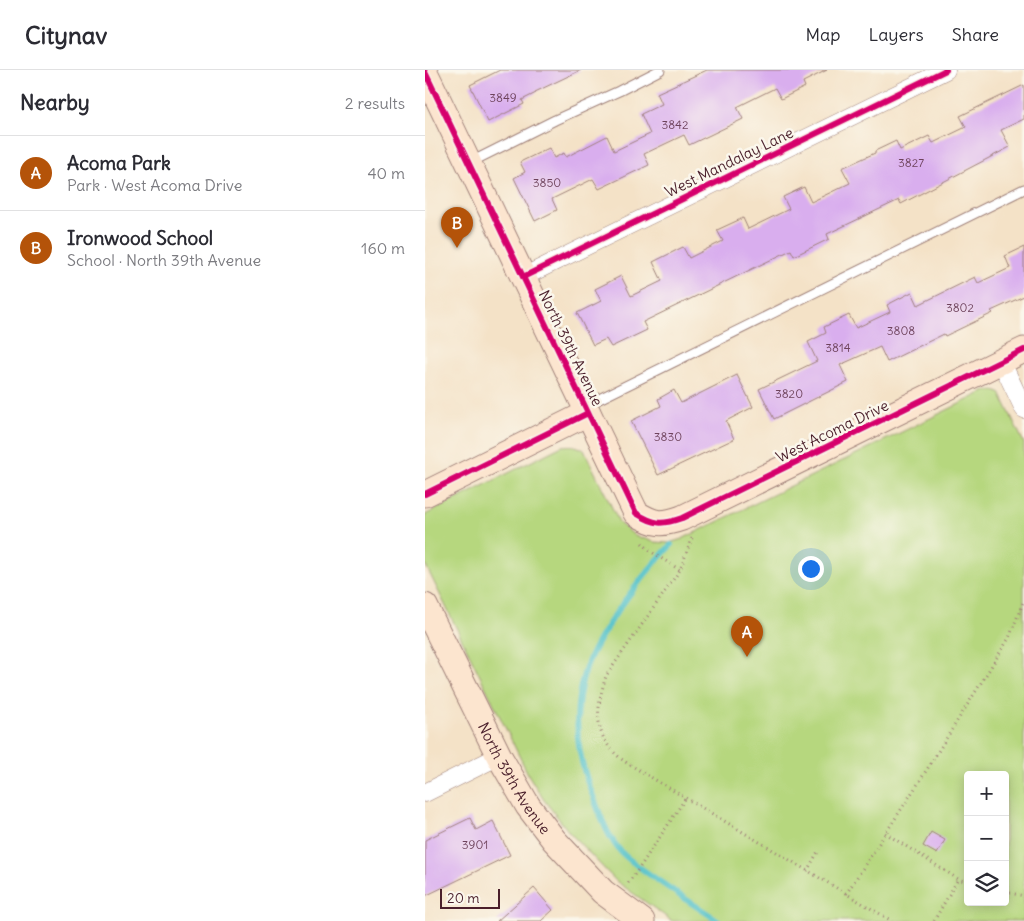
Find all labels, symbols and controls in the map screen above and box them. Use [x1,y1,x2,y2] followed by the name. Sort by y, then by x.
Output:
[25,20,107,50] text: Citynav
[805,23,840,46] text: Map
[868,23,924,46] text: Layers
[952,23,999,46] text: Share
[20,89,90,116] text: Nearby
[489,90,517,105] house number: 3849
[345,93,405,113] text: 2 results
[661,117,689,132] house number: 3842
[662,123,796,201] street label: West Mandalay Lane
[67,151,171,175] text: Acoma Park
[898,155,924,170] house number: 3827
[31,163,41,183] text: A
[367,163,405,183] text: 40 m
[67,175,242,195] text: Park · West Acoma Drive
[533,175,561,190] house number: 3850
[441,207,473,248] pin: B
[67,226,213,250] text: Ironwood School
[31,238,41,258] text: B
[361,238,405,258] text: 160 m
[67,250,261,270] text: School · North 39th Avenue
[535,287,607,409] street label: North 39th Avenue
[946,300,975,315] house number: 3802
[887,323,915,338] house number: 3808
[825,340,851,355] house number: 3814
[775,386,803,401] house number: 3820
[773,396,891,466] street label: West Acoma Drive
[654,429,682,444] house number: 3830
[798,556,824,582] your location
[731,616,763,657] pin: A
[474,719,555,837] street label: North 39th Avenue
[964,771,1009,906] map controls
[964,771,1009,816] button: +
[964,816,1009,861] button: −
[462,837,488,852] house number: 3901
[964,861,1009,906] button: layers
[440,886,500,909] scale bar
[447,889,480,907] text: 20 m

